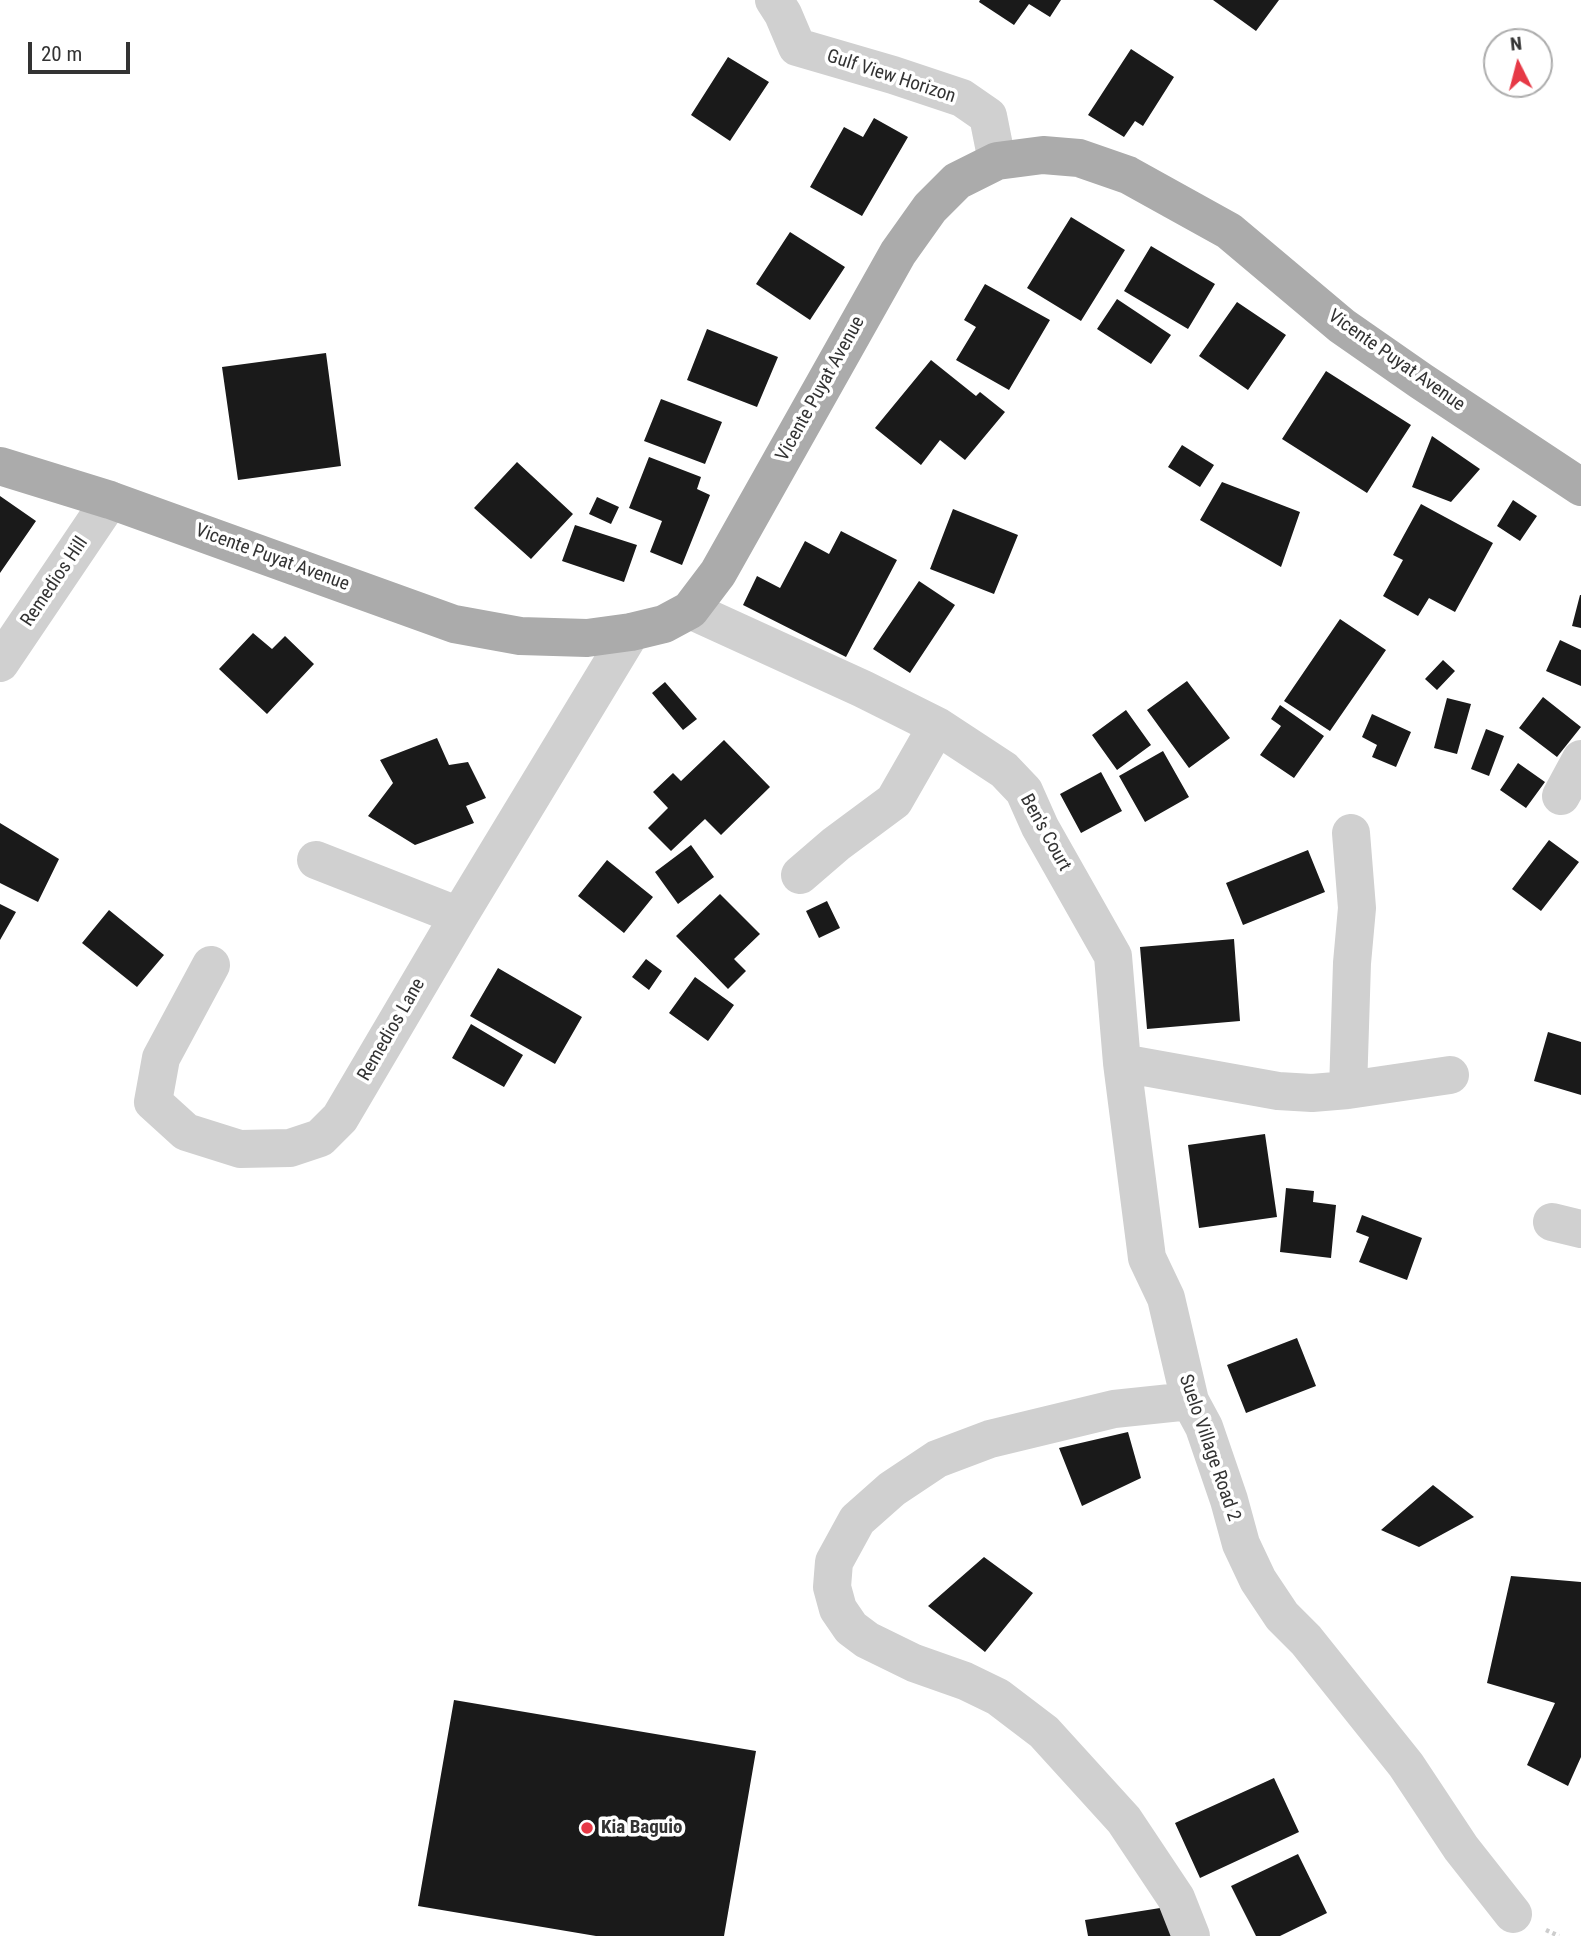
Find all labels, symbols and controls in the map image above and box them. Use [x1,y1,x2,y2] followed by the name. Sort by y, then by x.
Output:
[32,28,133,72] scale bar
[1483,28,1553,98] north arrow
[1509,32,1523,56] text: N
[41,42,82,66] text: 20 m
[824,45,958,109] street label: Gulf View Horizon
[1323,305,1469,417] street label: Vicente Puyat Avenue
[772,313,870,465] street label: Vicente Puyat Avenue
[192,520,352,596] street label: Vicente Puyat Avenue
[17,533,93,631] street label: Remedios Hill
[1015,791,1075,875] street label: Ben's Court
[353,975,431,1085] street label: Remedios Lane
[1173,1372,1245,1524] street label: Suelo Village Road 2
[601,1817,682,1839] place label: Kia Baguio
[579,1820,595,1836] marker: Kia Baguio

